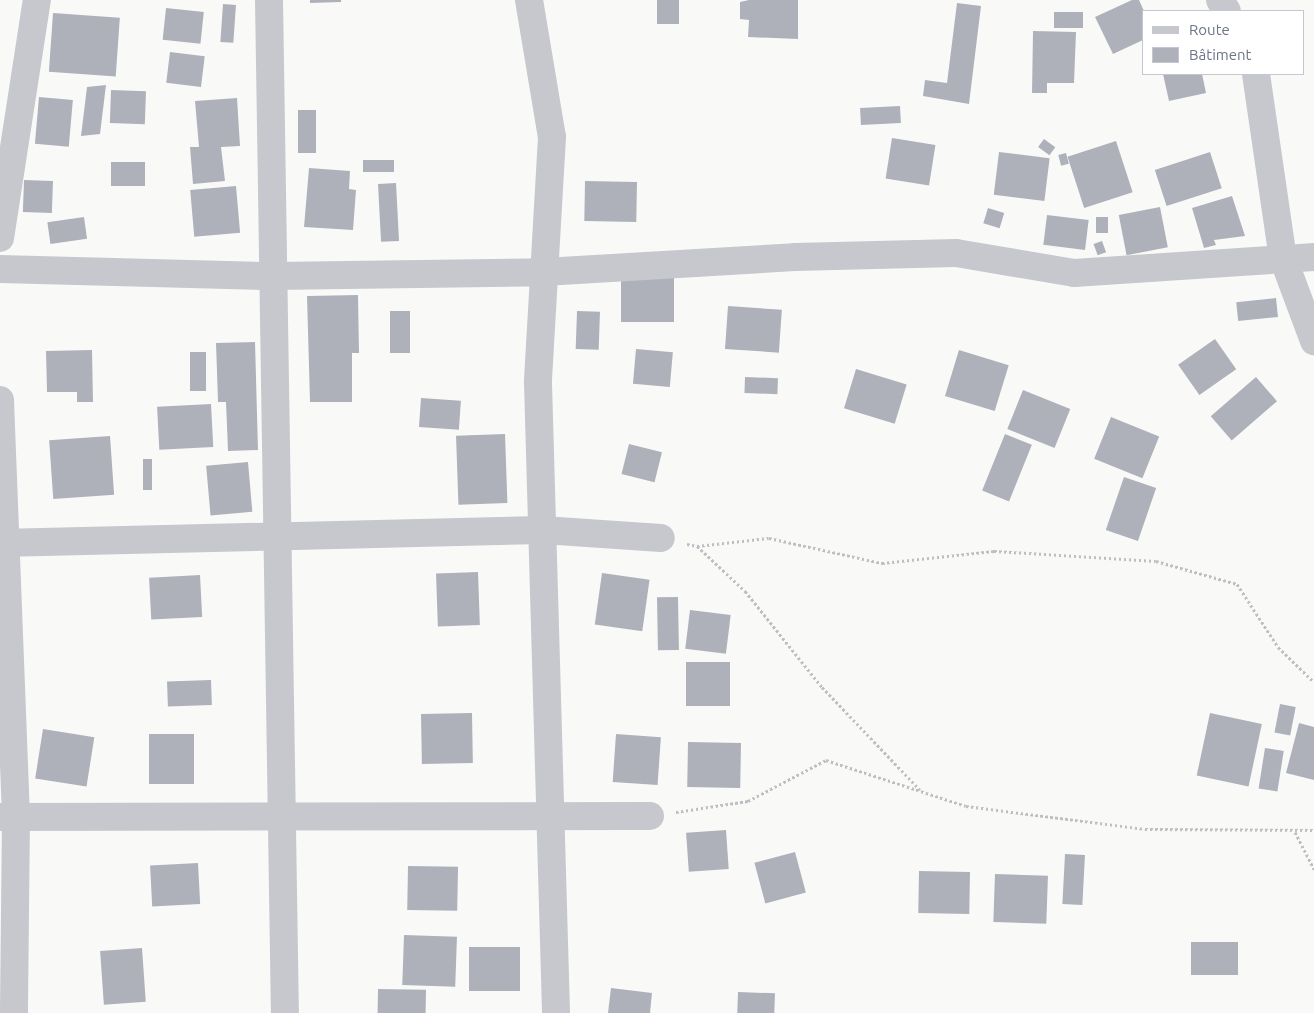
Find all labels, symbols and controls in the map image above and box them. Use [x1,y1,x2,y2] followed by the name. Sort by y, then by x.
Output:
[1142,10,1304,75] legend
[1189,21,1230,38] text: Route
[1189,46,1251,63] text: Bâtiment

